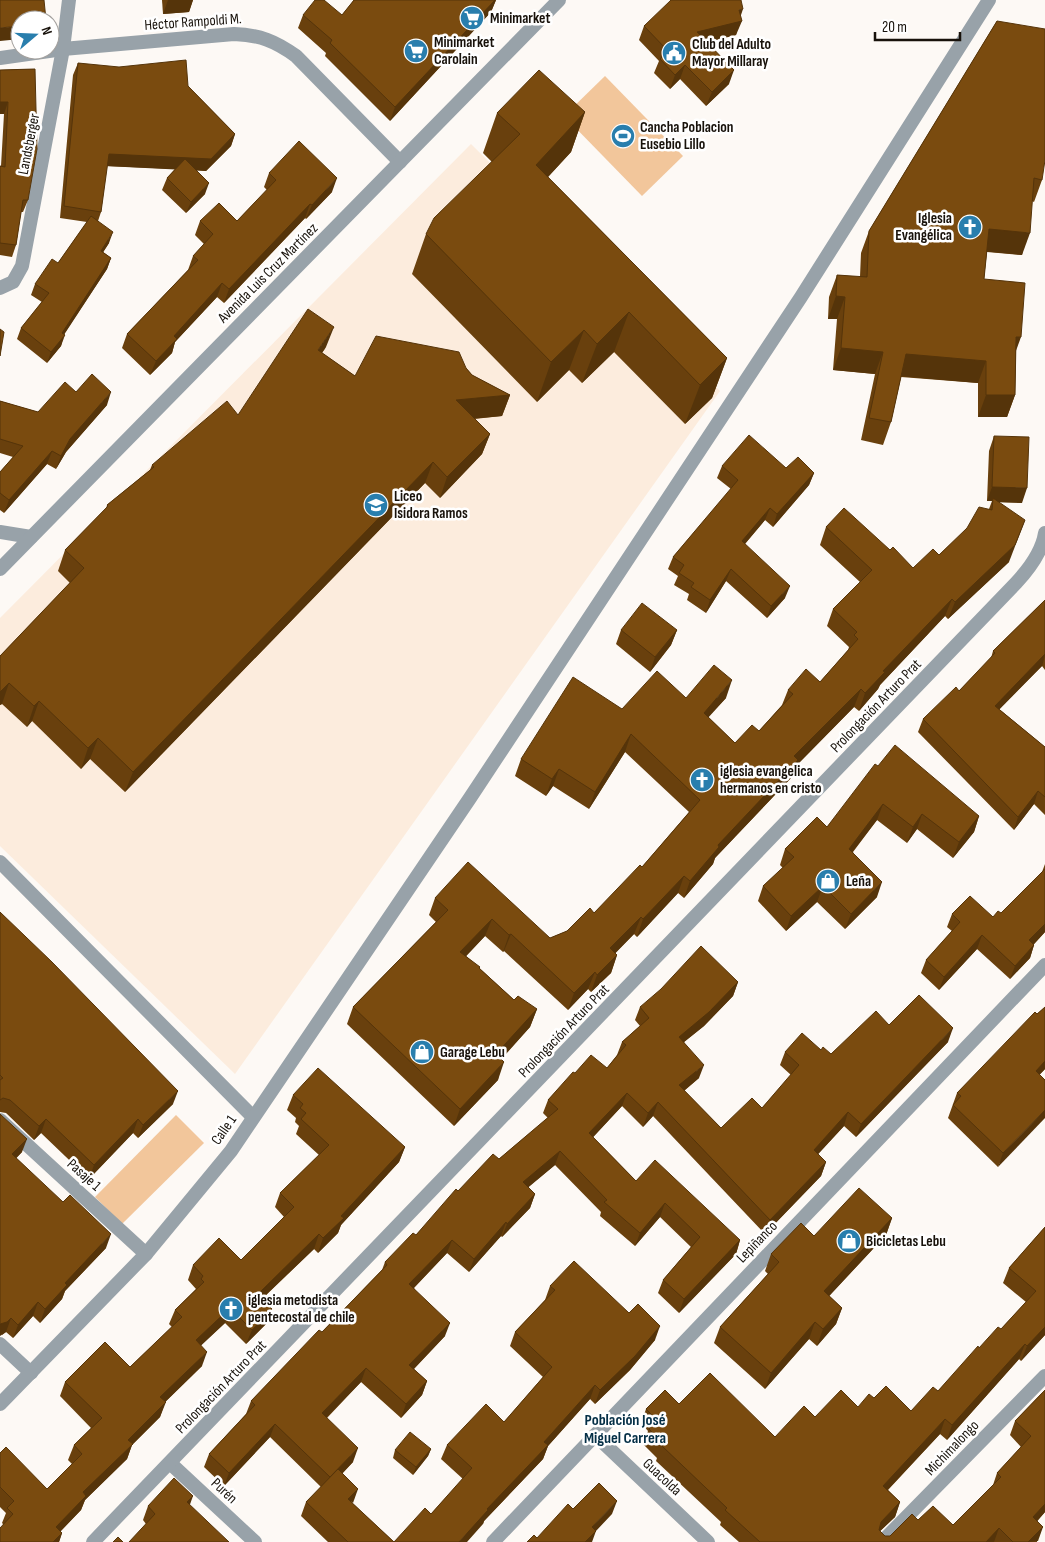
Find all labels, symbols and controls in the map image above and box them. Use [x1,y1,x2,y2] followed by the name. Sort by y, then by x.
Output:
[459,5,485,31] supermarket icon: Minimarket
[144,9,242,35] street label: Héctor Rampoldi M.
[490,9,550,28] place label: Minimarket
[10,10,60,60] north arrow
[875,10,960,42] scale bar
[882,18,907,37] text: 20 m
[38,25,56,37] text: N
[434,33,494,69] place label: Minimarket Carolain
[692,35,771,71] place label: Club del Adulto Mayor Millaray
[403,38,429,64] supermarket icon: Minimarket Carolain
[661,40,687,66] public building icon: Club del Adulto Mayor Millaray
[14,111,44,176] street label: Landsberger
[640,118,733,154] place label: Cancha Poblacion Eusebio Lillo
[610,123,636,149] sports icon: Cancha Poblacion Eusebio Lillo
[895,209,952,245] place label: Iglesia Evangélica
[957,214,983,240] church icon: Iglesia Evangélica
[213,219,322,328] street label: Avenida Luis Cruz Martínez
[394,487,468,523] place label: Liceo Isidora Ramos
[363,492,389,518] school or university icon: Liceo Isidora Ramos
[826,655,926,757] street label: Prolongación Arturo Prat
[720,762,822,798] place label: iglesia evangelica hermanos en cristo
[689,767,715,793] church icon: iglesia evangelica hermanos en cristo
[815,868,841,894] shop icon: Leña
[846,872,871,891] place label: Leña
[514,980,614,1082] street label: Prolongación Arturo Prat
[409,1039,435,1065] shop icon: Garage Lebu
[440,1043,505,1062] place label: Garage Lebu
[207,1111,241,1149] street label: Calle 1
[63,1155,106,1196] street label: Pasaje 1
[732,1217,782,1267] street label: Lepiñanco
[836,1228,862,1254] shop icon: Bicicletas Lebu
[866,1232,946,1251] place label: Bicicletas Lebu
[248,1291,355,1327] place label: iglesia metodista pentecostal de chile
[218,1296,244,1322] church icon: iglesia metodista pentecostal de chile
[171,1336,271,1438] street label: Prolongación Arturo Prat
[584,1411,666,1448] district label: Población José Miguel Carrera
[921,1416,983,1480] street label: Michimalongo
[638,1454,686,1500] street label: Guacolda
[207,1474,241,1508] street label: Purén

